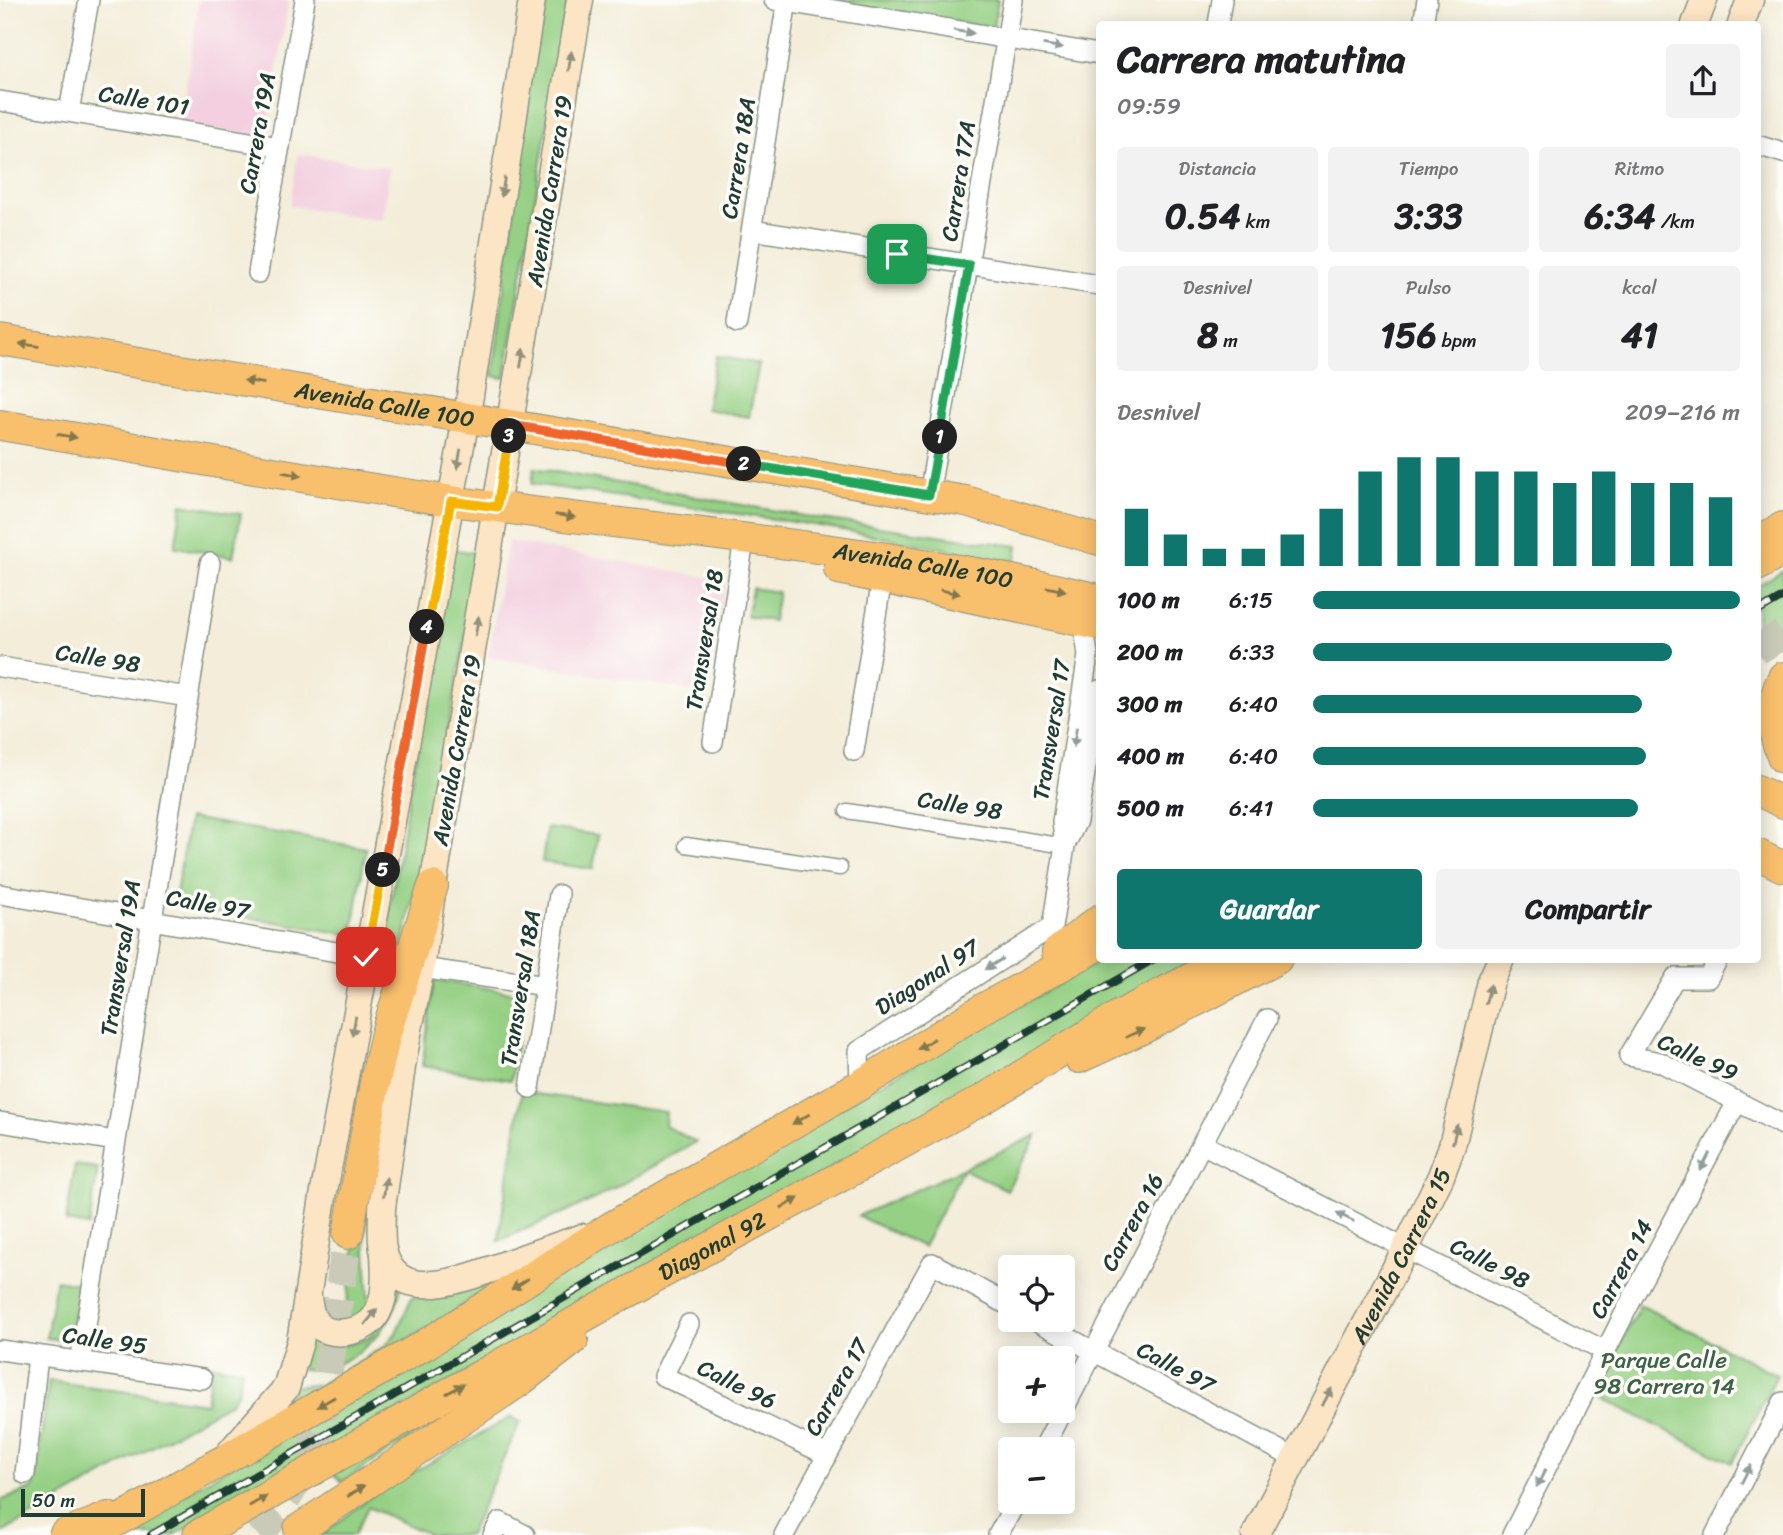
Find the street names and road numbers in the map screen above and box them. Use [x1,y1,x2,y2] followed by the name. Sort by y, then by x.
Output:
[227,69,288,197] street label: Carrera 19A
[96,73,192,128] street label: Calle 101
[514,92,585,291] street label: Avenida Carrera 19
[709,94,768,222] street label: Carrera 18A
[929,118,988,244] street label: Carrera 17A
[291,369,478,440] street label: Avenida Calle 100
[830,530,1017,601] street label: Avenida Calle 100
[673,566,736,714] street label: Transversal 18
[53,632,143,685] street label: Calle 98
[419,651,493,850] street label: Avenida Carrera 19
[1020,655,1083,803] street label: Transversal 17
[915,779,1005,832] street label: Calle 98
[88,877,153,1039] street label: Transversal 19A
[163,877,255,932] street label: Calle 97
[488,907,553,1069] street label: Transversal 18A
[866,927,990,1027] street label: Diagonal 97
[1651,1021,1745,1093] street label: Calle 99
[1338,1162,1463,1353] street label: Avenida Carrera 15
[1089,1166,1176,1279] street label: Carrera 16
[651,1200,774,1293] street label: Diagonal 92
[1578,1212,1665,1326] street label: Carrera 14
[1443,1226,1537,1301] street label: Calle 98
[60,1314,150,1367] street label: Calle 95
[793,1329,881,1444] street label: Carrera 17
[1129,1330,1224,1406] street label: Calle 97
[690,1348,784,1421] street label: Calle 96

